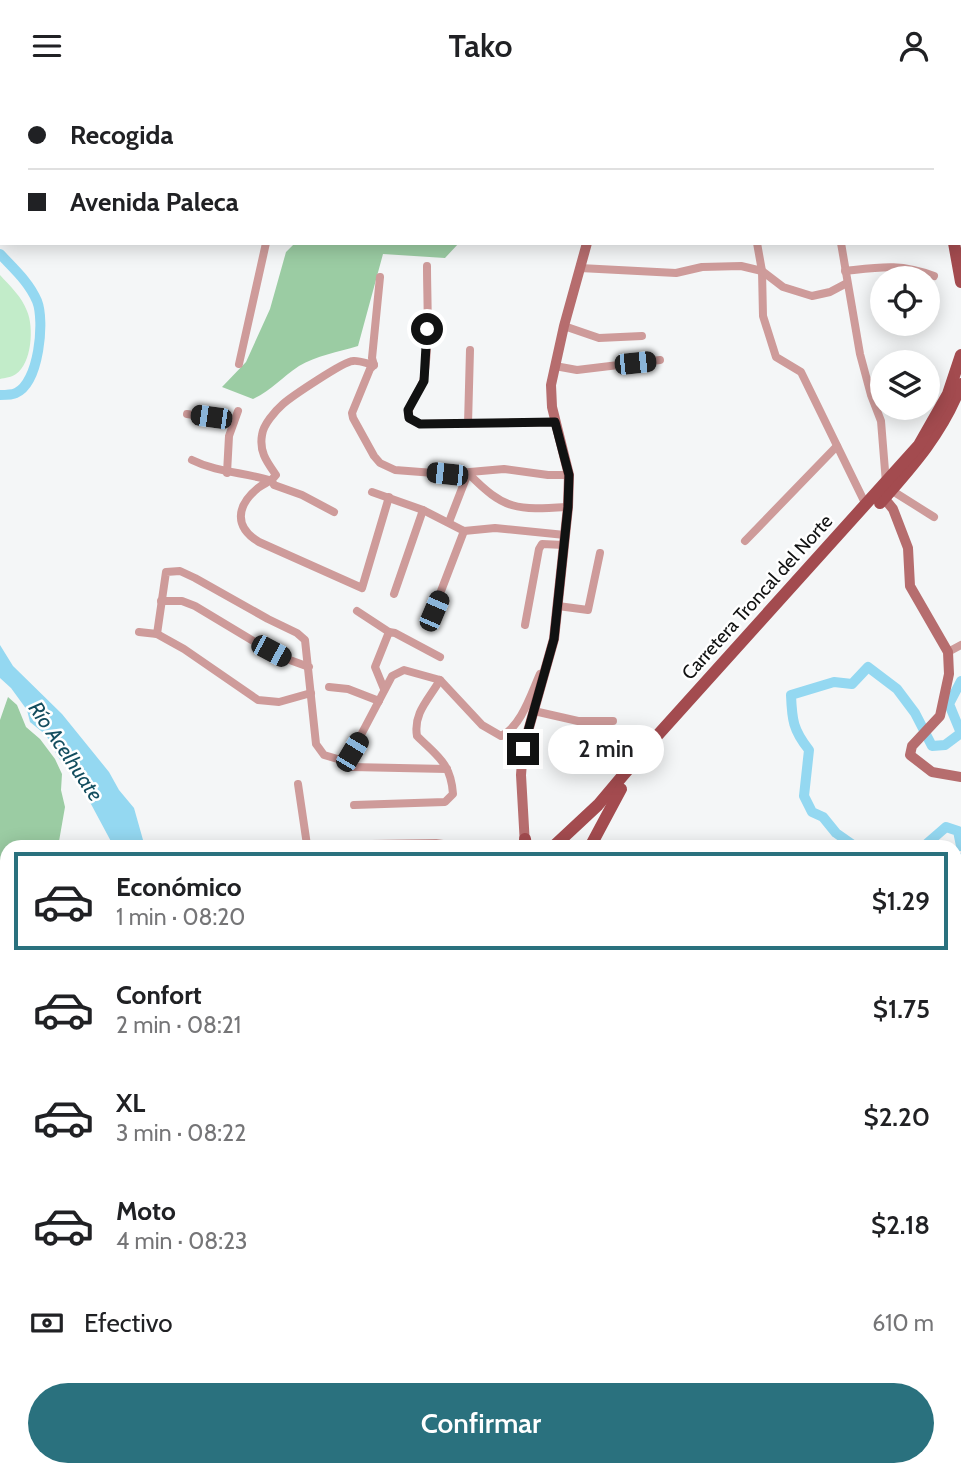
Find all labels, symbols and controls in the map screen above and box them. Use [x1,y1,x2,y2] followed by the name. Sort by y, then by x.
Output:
[449,26,512,65] text: Tako
[28,27,66,65] icon: menu
[895,27,933,65] icon: person
[70,119,173,151] text: Recogida
[70,186,239,218] text: Avenida Paleca
[870,266,940,420] map controls
[870,266,940,336] button: locate
[411,313,443,345] route start
[614,350,657,376] car
[870,350,940,420] button: layers
[189,404,234,430] car
[426,461,469,487] car
[677,510,837,684] street label: Carretera Troncal del Norte
[417,588,452,634] car
[248,632,295,670] car
[24,697,109,806] water label: Río Acelhuate
[548,725,663,773] callout: 2 min
[333,729,372,775] car
[507,733,539,765] route end
[578,735,634,763] text: 2 min
[32,870,95,933] icon: car
[116,871,242,903] text: Económico
[872,885,930,917] text: $1.29
[116,903,245,931] text: 1 min · 08:20
[32,978,95,1041] icon: car
[116,979,202,1011] text: Confort
[873,993,930,1025] text: $1.75
[116,1011,241,1039] text: 2 min · 08:21
[32,1086,95,1149] icon: car
[116,1087,145,1119] text: XL
[864,1101,930,1133] text: $2.20
[116,1119,246,1147] text: 3 min · 08:22
[32,1194,95,1257] icon: car
[116,1195,176,1227] text: Moto
[871,1209,930,1241] text: $2.18
[116,1227,247,1255] text: 4 min · 08:23
[28,1304,66,1342] icon: cash
[84,1307,173,1339] text: Efectivo
[872,1309,934,1337] text: 610 m
[28,1383,934,1463] button: Confirmar

